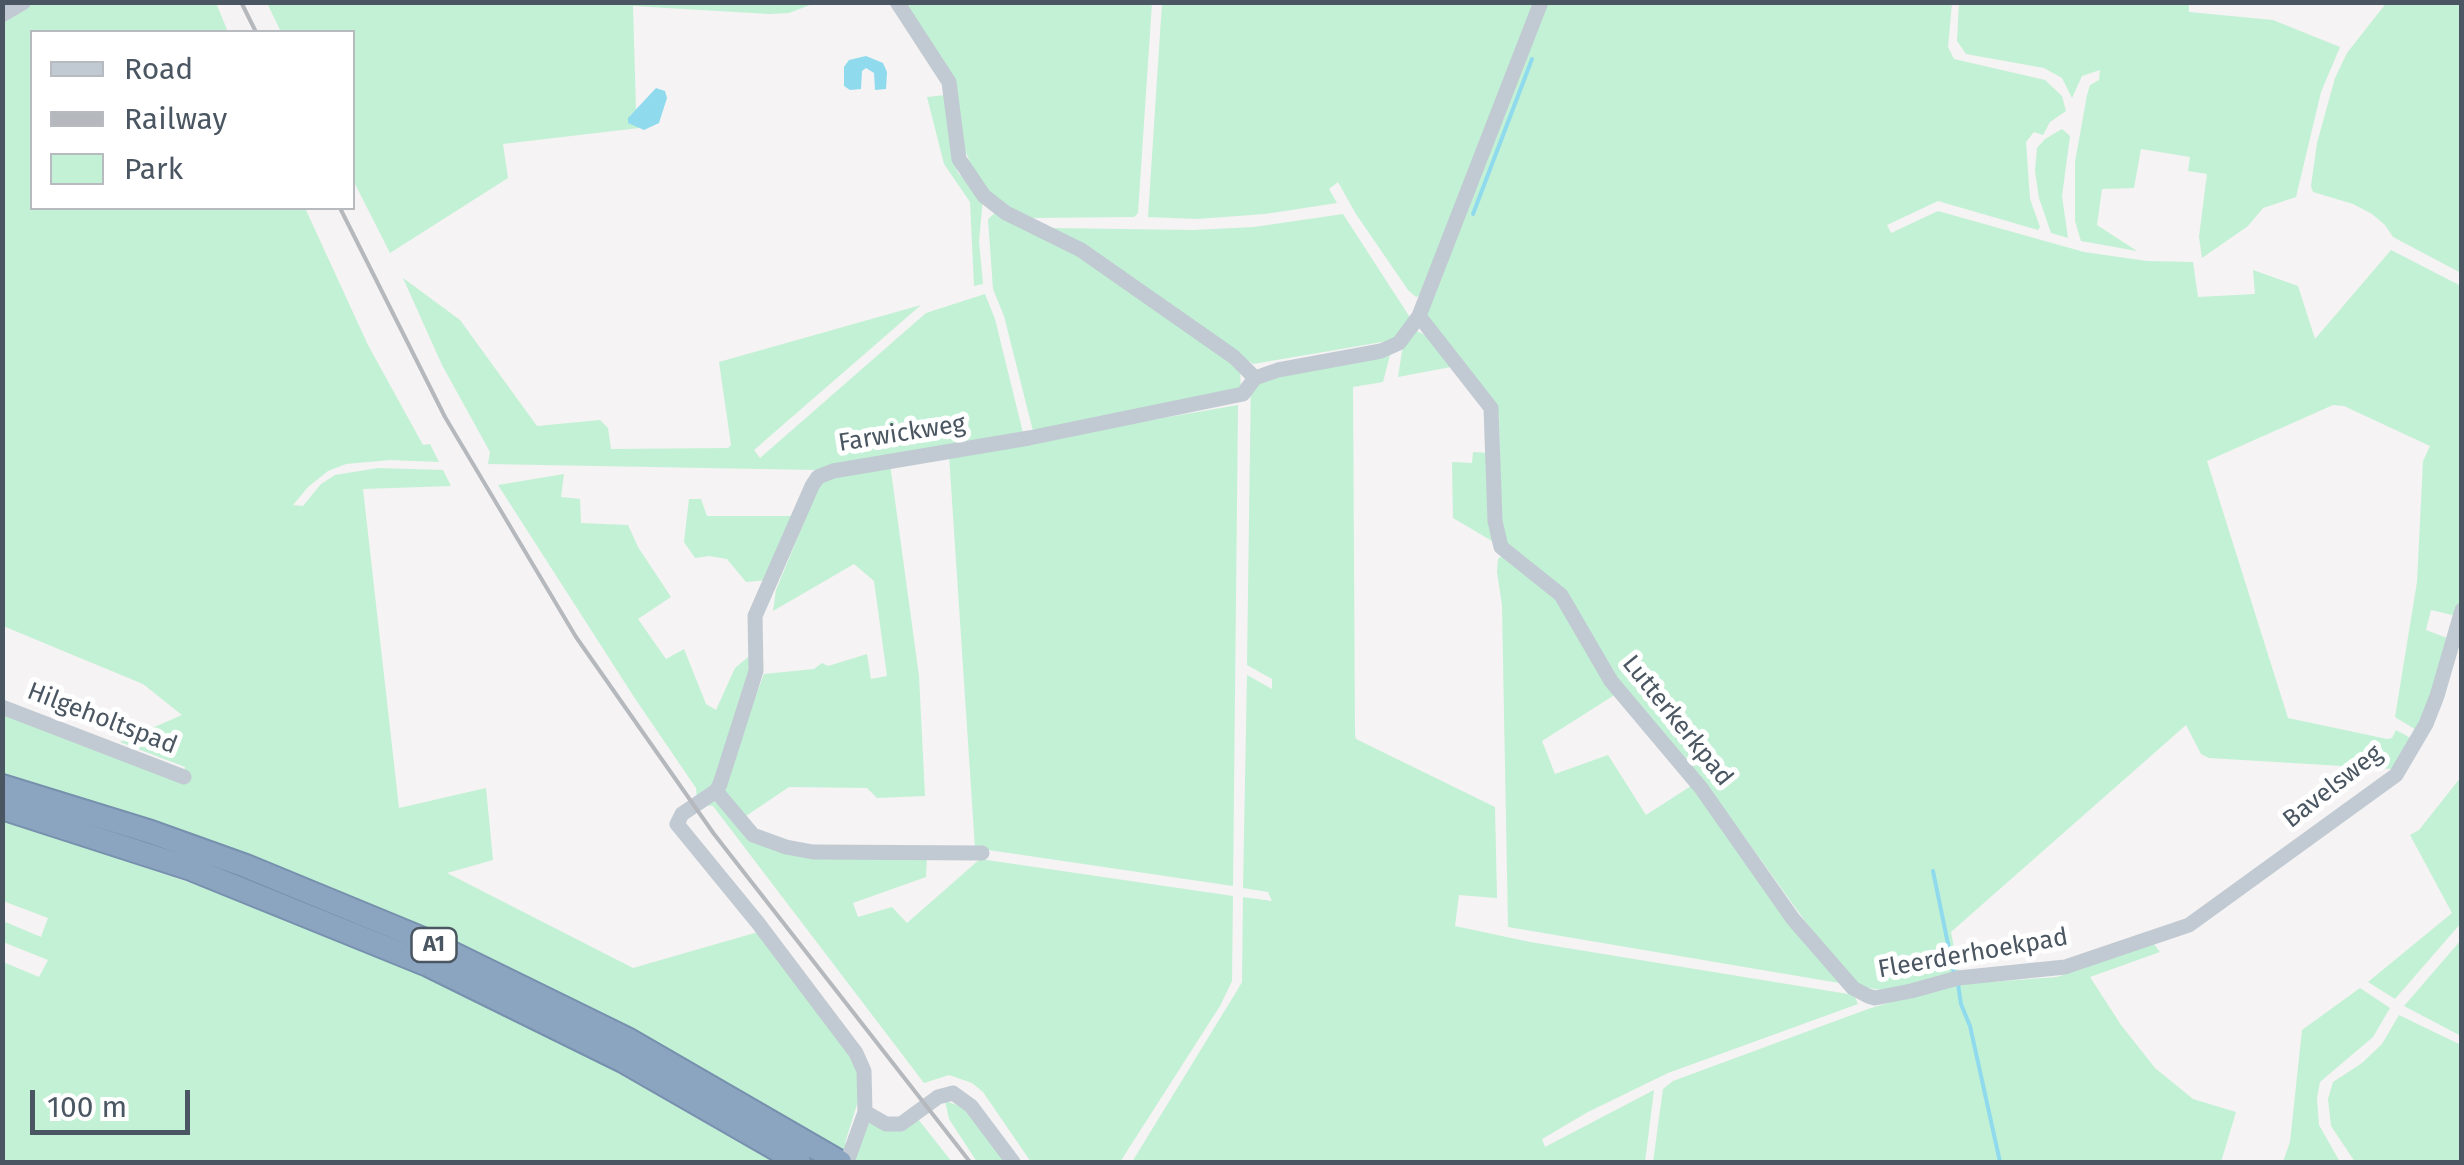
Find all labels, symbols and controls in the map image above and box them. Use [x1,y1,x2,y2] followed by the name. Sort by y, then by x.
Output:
[30,30,355,210] legend
[124,51,193,87] text: Road
[124,101,227,137] text: Railway
[124,151,183,187] text: Park
[836,409,968,459] street label: Farwickweg
[1615,650,1739,792] street label: Lutterkerkpad
[23,677,181,761] street label: Hilgeholtspad
[2277,739,2389,835] street label: Bavelsweg
[1876,923,2070,985] street label: Fleerderhoekpad
[412,928,456,962] road number: A1
[35,1070,195,1132] scale bar
[47,1089,127,1125] text: 100 m

